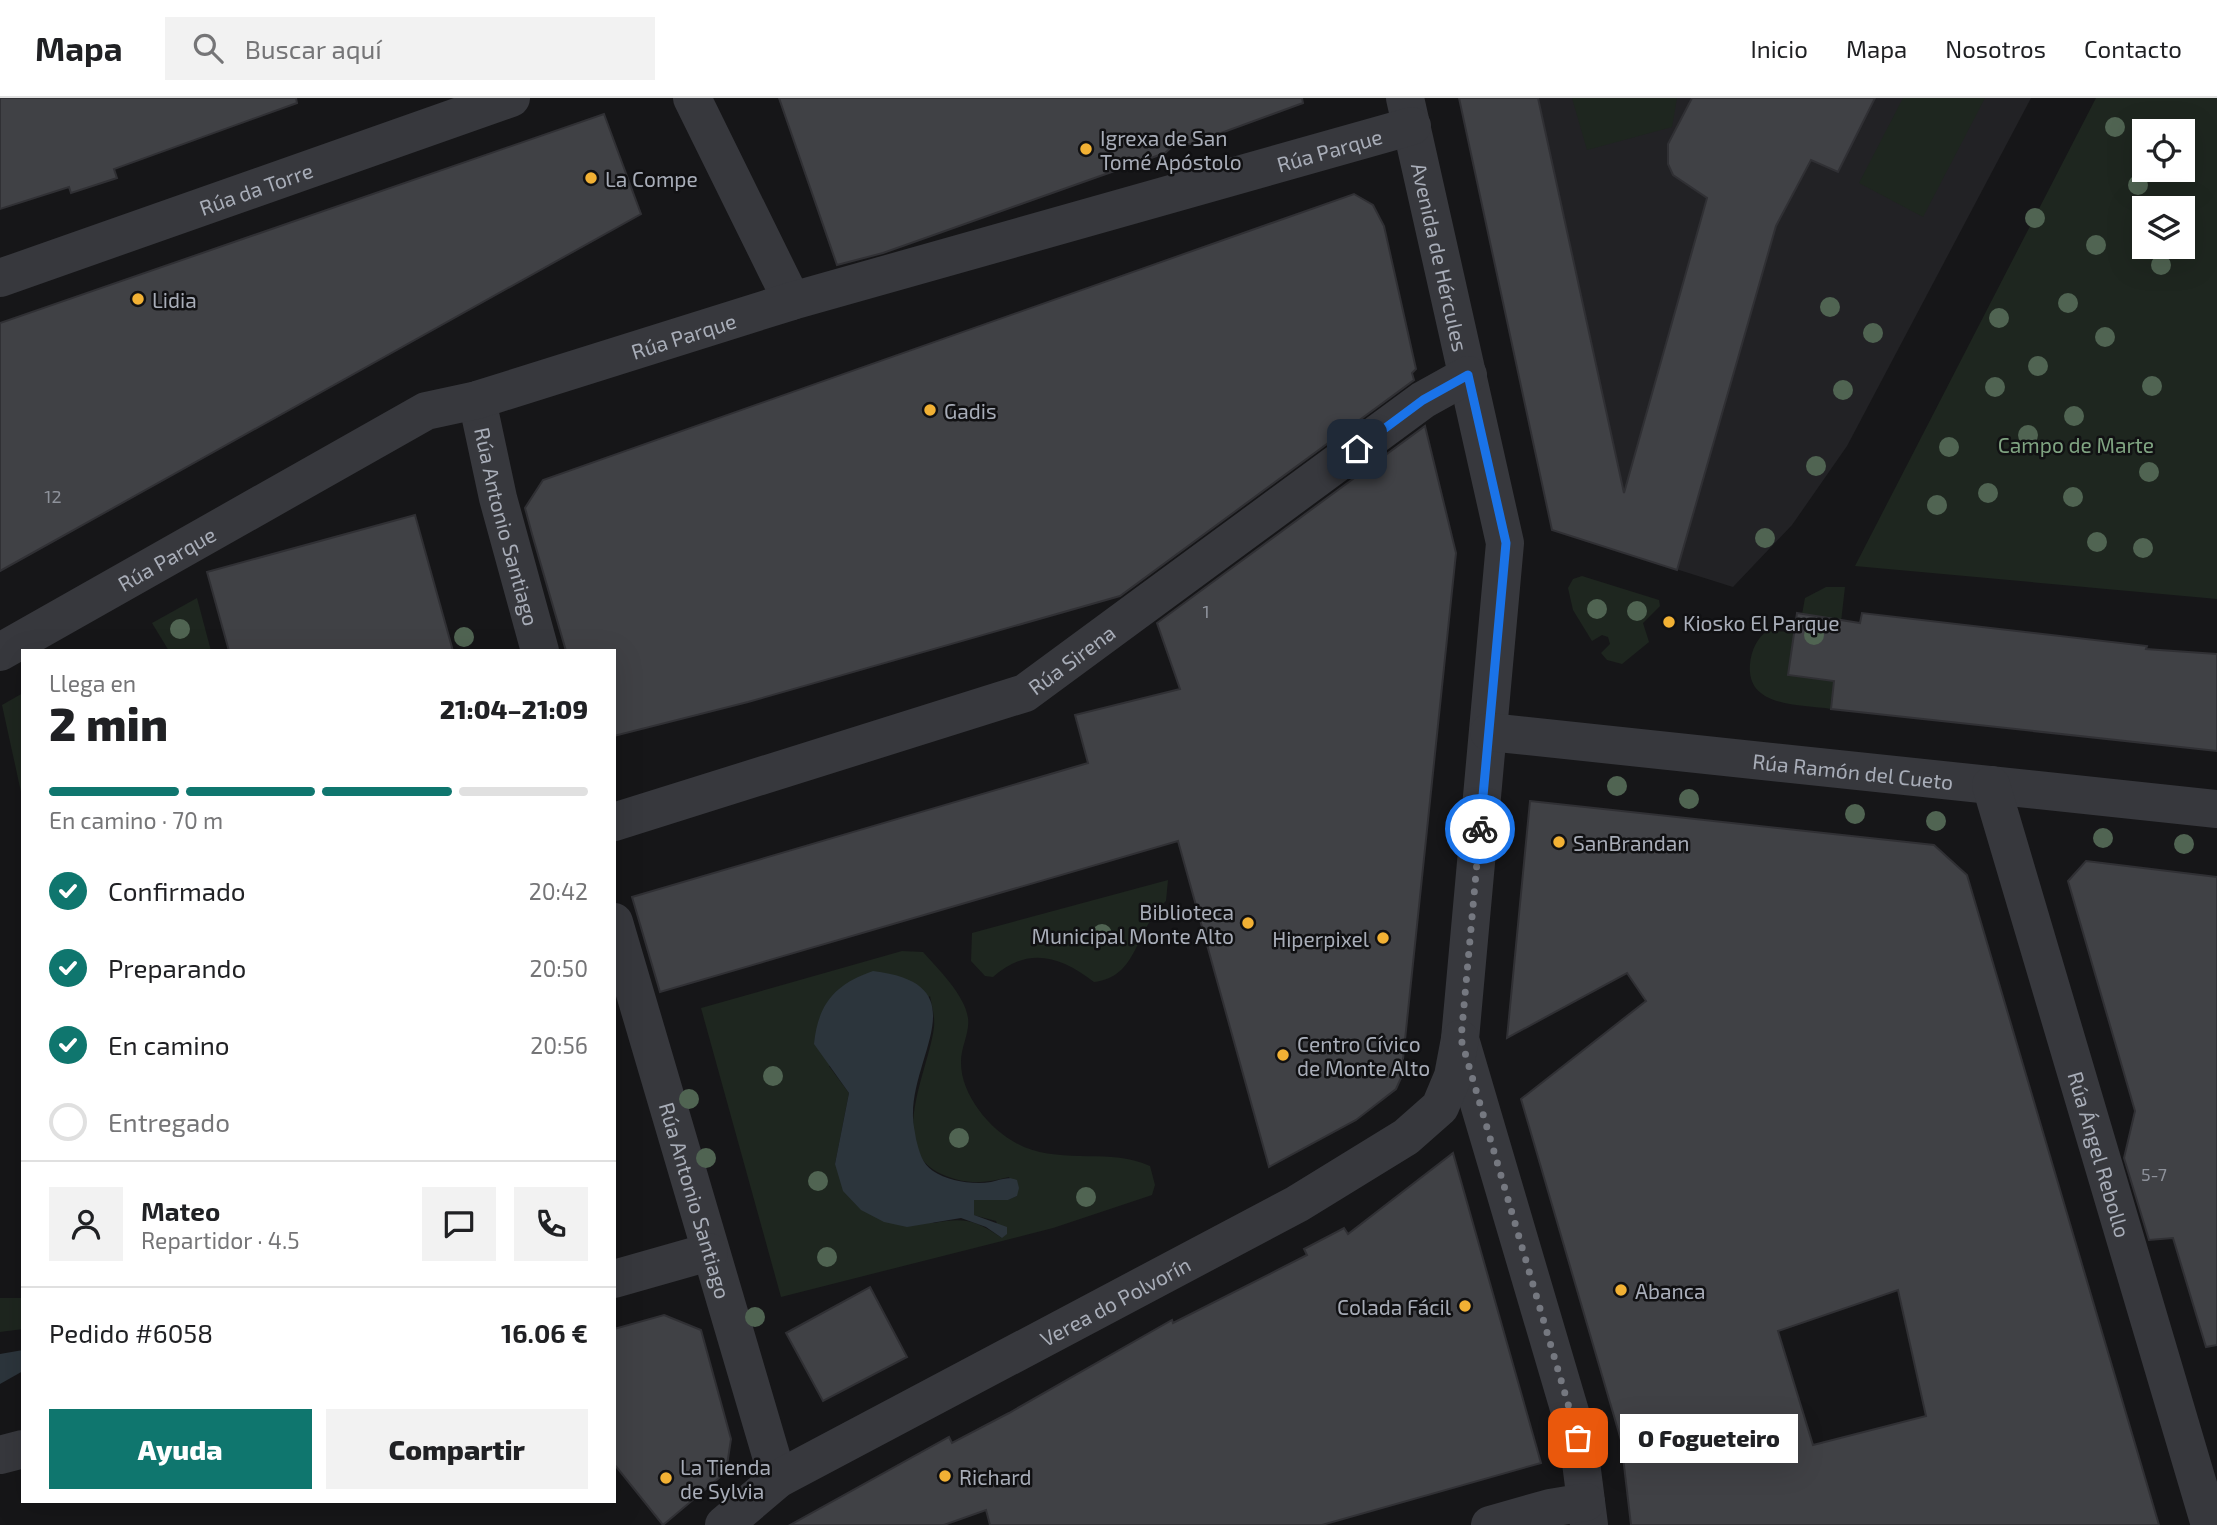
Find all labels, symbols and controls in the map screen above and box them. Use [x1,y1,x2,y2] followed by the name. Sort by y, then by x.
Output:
[165,17,655,80] search box
[35,28,123,68] text: Mapa
[189,29,227,67] icon: search
[245,33,382,64] text: Buscar aquí
[1750,34,1808,63] text: Inicio
[1846,34,1907,63] text: Mapa
[1945,34,2046,63] text: Nosotros
[2084,34,2182,63] text: Contacto
[2132,119,2195,259] map controls
[2132,119,2195,182] button: locate
[1274,123,1385,176] street label: Rúa Parque
[1100,125,1242,174] place label: Igrexa de San Tomé Apóstolo
[1078,141,1094,157] marker: Igrexa de San Tomé Apóstolo
[196,156,316,219] street label: Rúa da Torre
[1407,160,1474,354] street label: Avenida de Hércules
[605,166,698,191] place label: La Compe
[583,170,599,186] marker: La Compe
[2132,196,2195,259] button: layers
[152,287,197,312] place label: Lidia
[130,291,146,307] marker: Lidia
[628,307,739,363] street label: Rúa Parque
[944,398,997,423] place label: Gadis
[922,402,938,418] marker: Gadis
[1327,419,1387,479] pin
[471,425,545,628] street label: Rúa Antonio Santiago
[1338,430,1376,468] icon: home
[1998,432,2154,457] park label: Campo de Marte
[44,485,62,507] house number: 12
[113,520,220,596] street label: Rúa Parque
[1202,600,1210,622] house number: 1
[1683,610,1840,635] place label: Kiosko El Parque
[1661,614,1677,630] marker: Kiosko El Parque
[1023,619,1119,699] street label: Rúa Sirena
[49,669,136,697] text: Llega en
[440,693,588,724] text: 21:04–21:09
[49,695,168,750] text: 2 min
[1751,747,1955,794] street label: Rúa Ramón del Cueto
[1445,794,1515,864] courier
[49,806,223,834] text: En camino · 70 m
[1461,810,1499,848] icon: bike
[1573,830,1689,855] place label: SanBrandan
[1551,834,1567,850] marker: SanBrandan
[49,872,87,910] icon: check
[108,875,246,906] text: Confirmado
[529,877,588,905] text: 20:42
[1032,899,1234,948] place label: Biblioteca Municipal Monte Alto
[1240,915,1256,931] marker: Biblioteca Municipal Monte Alto
[1272,926,1370,951] place label: Hiperpixel
[1375,930,1391,946] marker: Hiperpixel
[49,949,87,987] icon: check
[108,952,246,983] text: Preparando
[530,954,588,982] text: 20:50
[49,1026,87,1064] icon: check
[108,1029,230,1060] text: En camino
[530,1031,588,1059] text: 20:56
[1297,1031,1430,1080] place label: Centro Cívico de Monte Alto
[1275,1047,1291,1063] marker: Centro Cívico de Monte Alto
[2064,1068,2137,1240] street label: Rúa Ángel Rebollo
[655,1099,737,1301] street label: Rúa Antonio Santiago
[108,1106,230,1137] text: Entregado
[2141,1163,2167,1185] house number: 5-7
[49,1187,123,1261] button: person
[422,1187,496,1261] button: chat
[514,1187,588,1261] button: phone
[141,1195,220,1226] text: Mateo
[141,1226,300,1254] text: Repartidor · 4.5
[1035,1251,1194,1351] street label: Verea do Polvorín
[1635,1278,1706,1303] place label: Abanca
[1613,1282,1629,1298] marker: Abanca
[1337,1294,1452,1319] place label: Colada Fácil
[1457,1298,1473,1314] marker: Colada Fácil
[49,1317,213,1348] text: Pedido #6058
[501,1317,588,1348] text: 16.06 €
[1548,1408,1608,1468] pin
[49,1409,312,1489] button: Ayuda
[326,1409,588,1489] button: Compartir
[1620,1414,1798,1462] callout: O Fogueteiro
[1559,1419,1597,1457] icon: bag
[1638,1424,1780,1452] text: O Fogueteiro
[680,1454,771,1503] place label: La Tienda de Sylvia
[959,1464,1031,1489] place label: Richard
[937,1468,953,1484] marker: Richard
[658,1470,674,1486] marker: La Tienda de Sylvia

